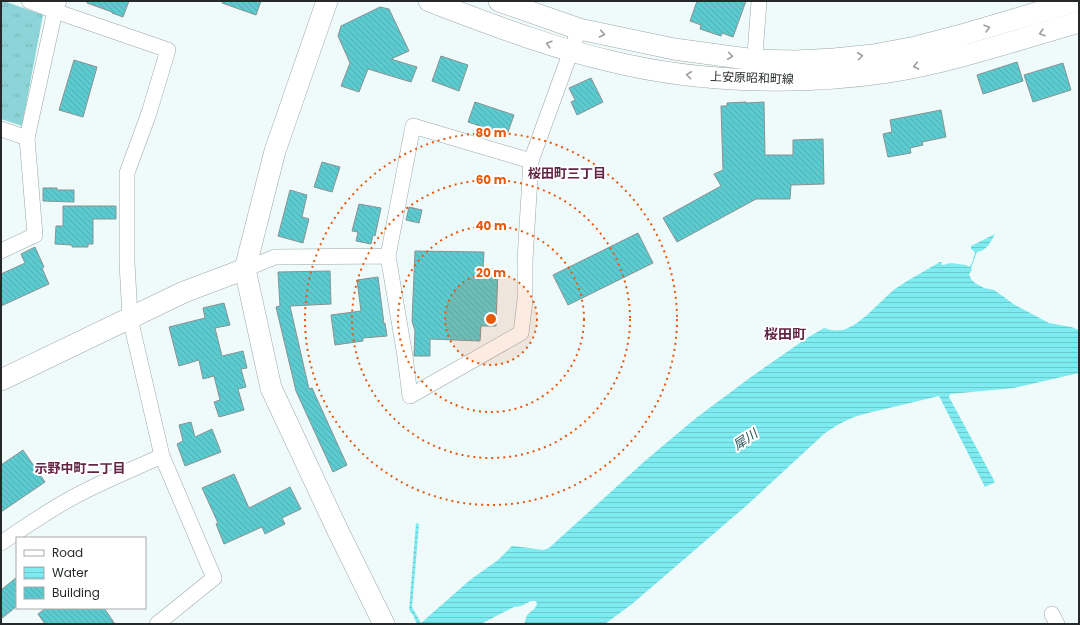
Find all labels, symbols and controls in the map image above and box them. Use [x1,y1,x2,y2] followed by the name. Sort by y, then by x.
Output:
[983,24,990,33] one-way arrow
[1038,28,1045,37] one-way arrow
[599,29,606,37] one-way arrow
[546,40,553,49] one-way arrow
[727,52,733,61] one-way arrow
[857,52,863,61] one-way arrow
[913,62,919,70] one-way arrow
[710,68,794,87] street label: 上安原昭和町線
[686,71,692,80] one-way arrow
[476,124,507,141] text: 80 m
[528,164,606,183] district label: 桜田町三丁目
[476,171,507,188] text: 60 m
[475,217,507,234] text: 40 m
[476,264,506,281] text: 20 m
[484,312,498,326] centre of rings
[764,324,806,344] district label: 桜田町
[729,423,763,455] water label: 犀川
[34,459,126,478] district label: 示野中町二丁目
[16,537,146,609] legend
[52,544,83,561] text: Road
[52,564,89,581] text: Water
[52,584,100,601] text: Building

